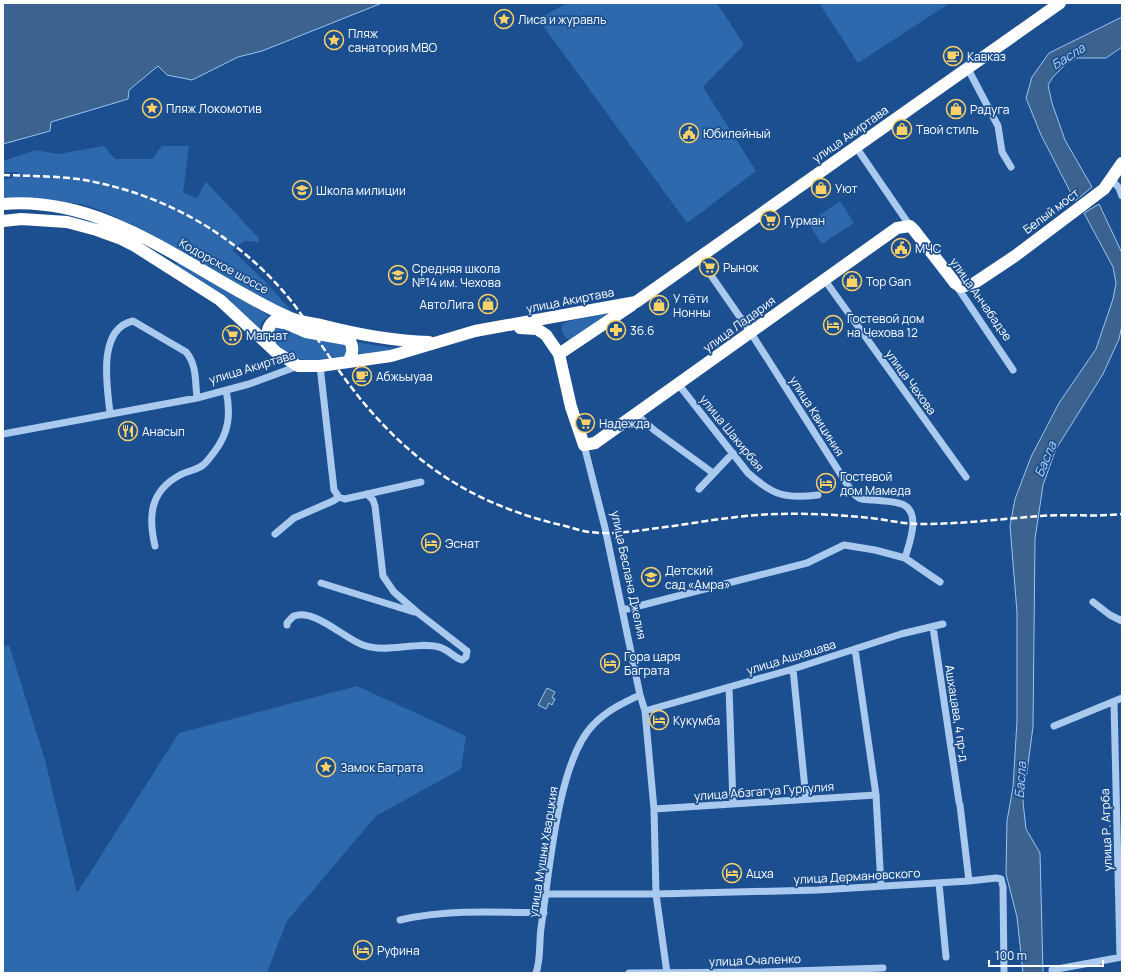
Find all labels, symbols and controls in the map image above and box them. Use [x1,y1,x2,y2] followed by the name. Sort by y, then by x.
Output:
[493,8,515,30] place icon: Лиса и журавль
[518,11,606,28] place label: Лиса и журавль
[348,25,437,56] place label: Пляж санатория МВО
[323,29,345,51] place icon: Пляж санатория МВО
[1048,38,1089,73] water label: Басла
[942,45,964,67] cafe icon: Кавказ
[967,48,1006,65] place label: Кавказ
[141,97,163,119] place icon: Пляж Локомотив
[945,98,967,120] shop icon: Радуга
[166,100,262,117] place label: Пляж Локомотив
[809,101,891,167] street label: улица Акиртава
[970,101,1009,118] place label: Радуга
[891,118,913,140] shop icon: Твой стиль
[916,121,979,138] place label: Твой стиль
[678,122,700,144] public building icon: Юбилейный
[703,125,771,142] place label: Юбилейный
[810,177,832,199] shop icon: Уют
[291,179,313,201] school or university icon: Школа милиции
[835,180,858,197] place label: Уют
[316,182,406,199] place label: Школа милиции
[1019,184,1083,238] street label: Белый мост
[759,209,781,231] supermarket icon: Гурман
[784,212,825,229] place label: Гурман
[176,234,272,298] street label: Кодорское шоссе
[890,237,912,259] public building icon: МЧС
[915,240,942,257] place label: МЧС
[946,254,1016,344] street label: улица Анчабадзе
[698,256,720,278] supermarket icon: Рынок
[723,259,759,276] place label: Рынок
[412,260,501,291] place label: Средняя школа №14 им. Чехова
[387,264,409,286] school or university icon: Средняя школа №14 им. Чехова
[841,270,863,292] shop icon: Top Gan
[866,273,911,290] place label: Top Gan
[525,283,615,317] street label: улица Акиртава
[673,290,711,321] place label: У тёти Нонны
[699,292,779,356] street label: улица Ладария
[477,293,499,315] shop icon: АвтоЛига
[648,294,670,316] shop icon: У тёти Нонны
[420,296,474,313] place label: АвтоЛига
[847,310,924,341] place label: Гостевой дом на Чехова 12
[822,314,844,336] hotel icon: Гостевой дом на Чехова 12
[605,319,627,341] pharmacy icon: 36.6
[630,322,655,339] place label: 36.6
[221,324,243,346] supermarket icon: Магнат
[246,327,288,344] place label: Магнат
[207,346,297,388] street label: улица Акиртава
[881,346,941,418] street label: улица Чехова
[351,365,373,387] cafe icon: Абжьыуаа
[376,368,433,385] place label: Абжьыуаа
[786,373,848,459] street label: улица Квициния
[696,391,768,475] street label: улица Шакирбая
[574,412,596,434] supermarket icon: Надежда
[599,415,650,432] place label: Надежда
[117,420,139,442] restaurant icon: Анасып
[142,423,185,440] place label: Анасып
[1030,438,1061,479] water label: Басла
[840,468,911,499] place label: Гостевой дом Мамеда
[815,472,837,494] hotel icon: Гостевой дом Мамеда
[607,509,651,641] street label: улица Беслана Джелия
[420,532,442,554] hotel icon: Эснат
[445,535,480,552] place label: Эснат
[665,562,730,593] place label: Детский сад «Амра»
[640,566,662,588] school or university icon: Детский сад «Амра»
[744,635,838,679] street label: улица Ашхацава
[624,648,680,679] place label: Гора царя Баграта
[599,652,621,674] hotel icon: Гора царя Баграта
[941,663,973,763] street label: Ашхацава, 4 пр-д
[648,709,670,731] hotel icon: Кукумба
[673,712,720,729] place label: Кукумба
[315,756,337,778] place icon: Замок Баграта
[340,759,423,776] place label: Замок Баграта
[1010,760,1030,799] water label: Басла
[693,778,835,804] street label: улица Абзгагуа Гургулия
[524,785,562,919] street label: улица Мушни Хварцкия
[1096,788,1116,872] street label: улица Р. Агрба
[721,862,743,884] hotel icon: Ацха
[793,864,921,888] street label: улица Дермановского
[746,865,774,882] place label: Ацха
[352,939,374,961] hotel icon: Руфина
[377,942,420,959] place label: Руфина
[989,942,1103,968] scale bar
[995,947,1027,964] text: 100 m
[709,950,801,970] street label: улица Очаленко

